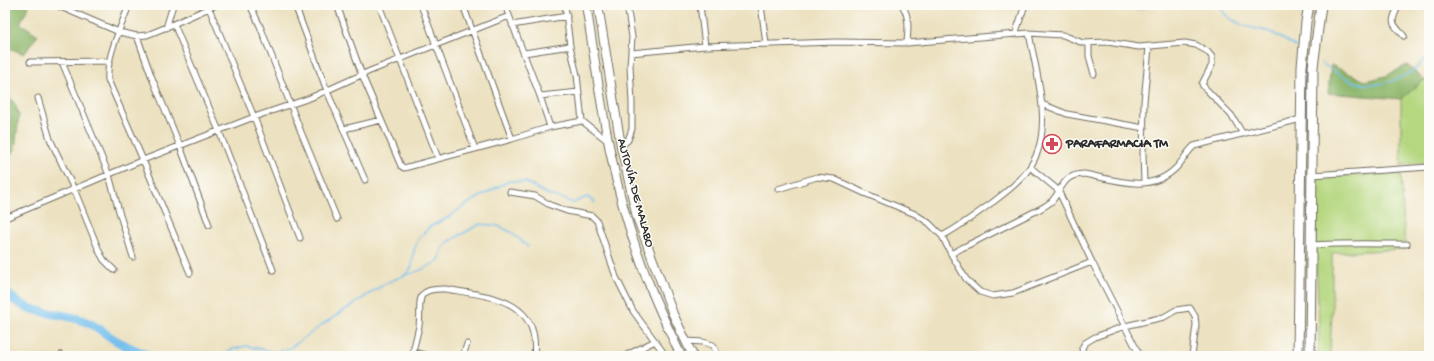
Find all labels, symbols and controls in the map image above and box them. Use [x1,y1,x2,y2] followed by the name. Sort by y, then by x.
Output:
[1041,133,1063,155] pharmacy icon: PARAFARMACIA TM
[613,137,658,249] street label: AUTOVÍA DE MALABO
[1065,137,1169,152] place label: PARAFARMACIA TM

